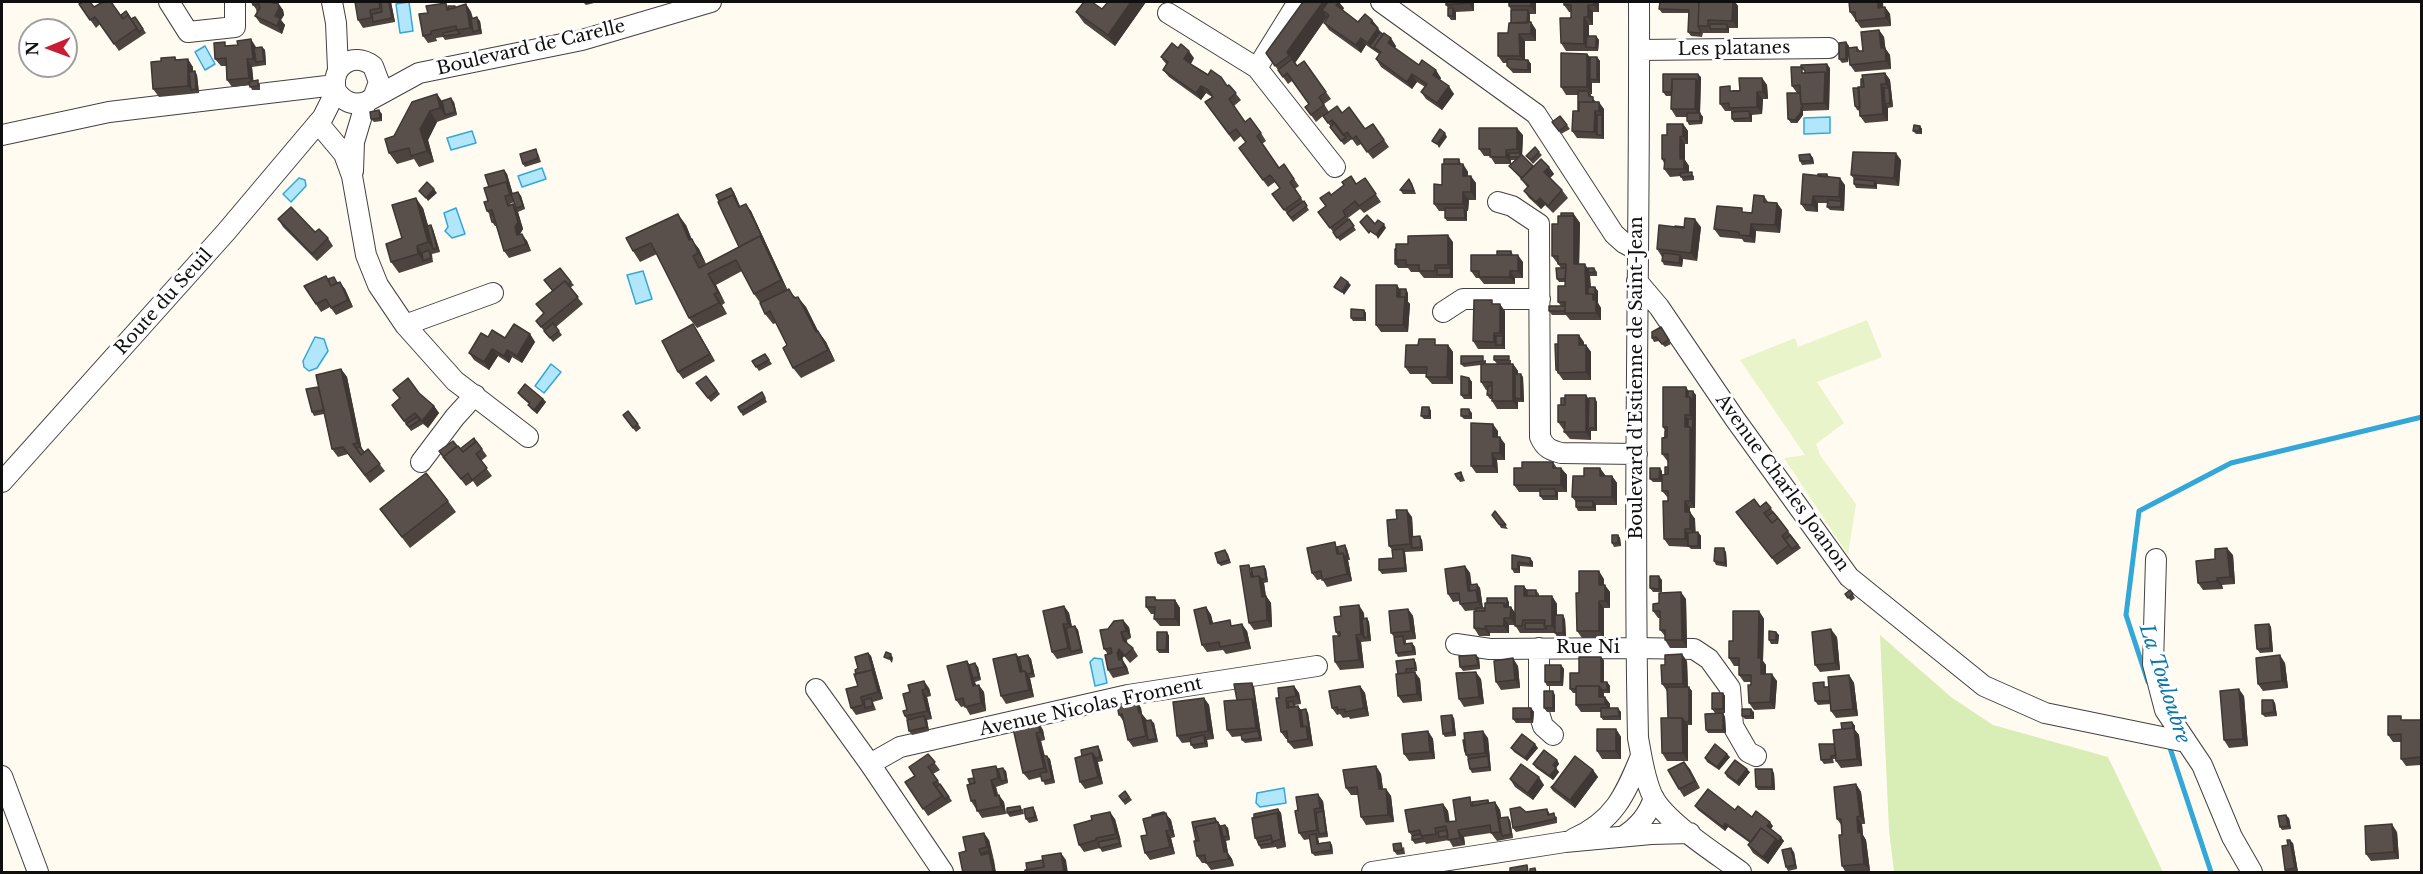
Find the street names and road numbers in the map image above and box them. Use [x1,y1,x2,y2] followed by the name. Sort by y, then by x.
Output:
[435,16,627,80] street label: Boulevard de Carelle
[1678,37,1790,61] street label: Les platanes
[1626,216,1648,540] street label: Boulevard d'Estienne de Saint-Jean
[111,244,217,360] street label: Route du Seuil
[1711,390,1853,576] street label: Avenue Charles Joanon
[1556,637,1620,659] street label: Rue Ni
[978,673,1204,741] street label: Avenue Nicolas Froment

